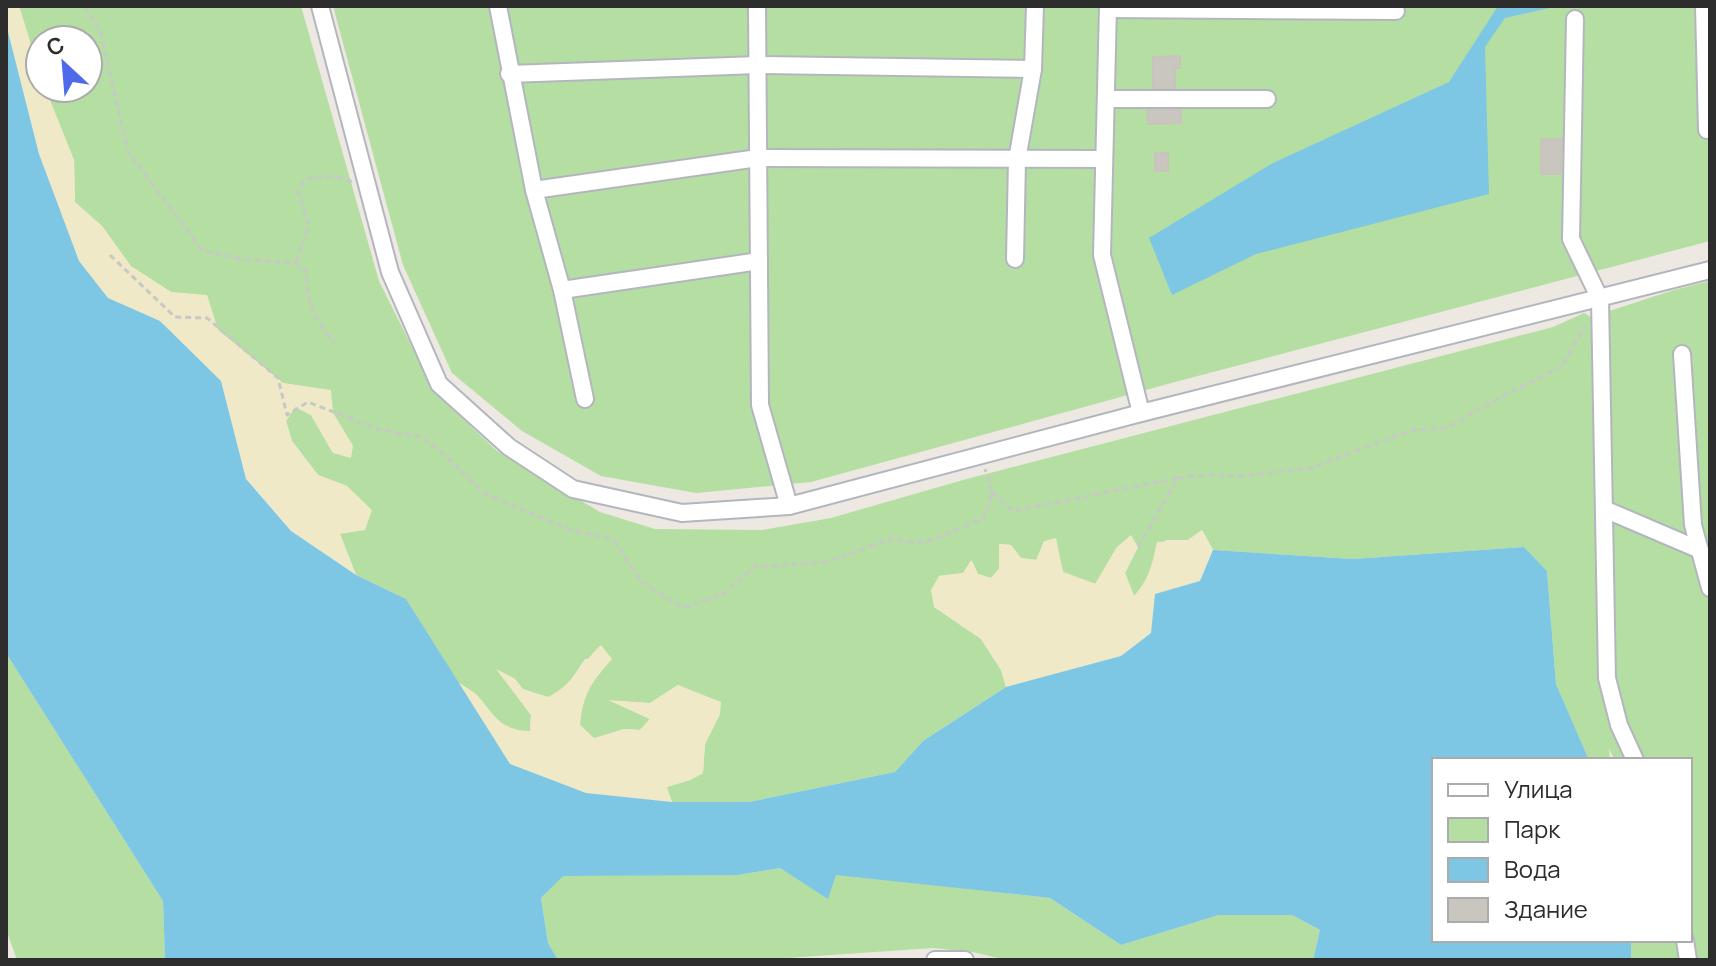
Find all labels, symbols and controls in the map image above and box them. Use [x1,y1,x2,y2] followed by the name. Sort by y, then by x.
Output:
[24,24,104,104] north arrow
[41,29,69,63] text: С
[1432,758,1692,942] legend
[1504,772,1573,805] text: Улица
[1504,812,1561,845] text: Парк
[1504,852,1561,885] text: Вода
[1504,892,1588,925] text: Здание

